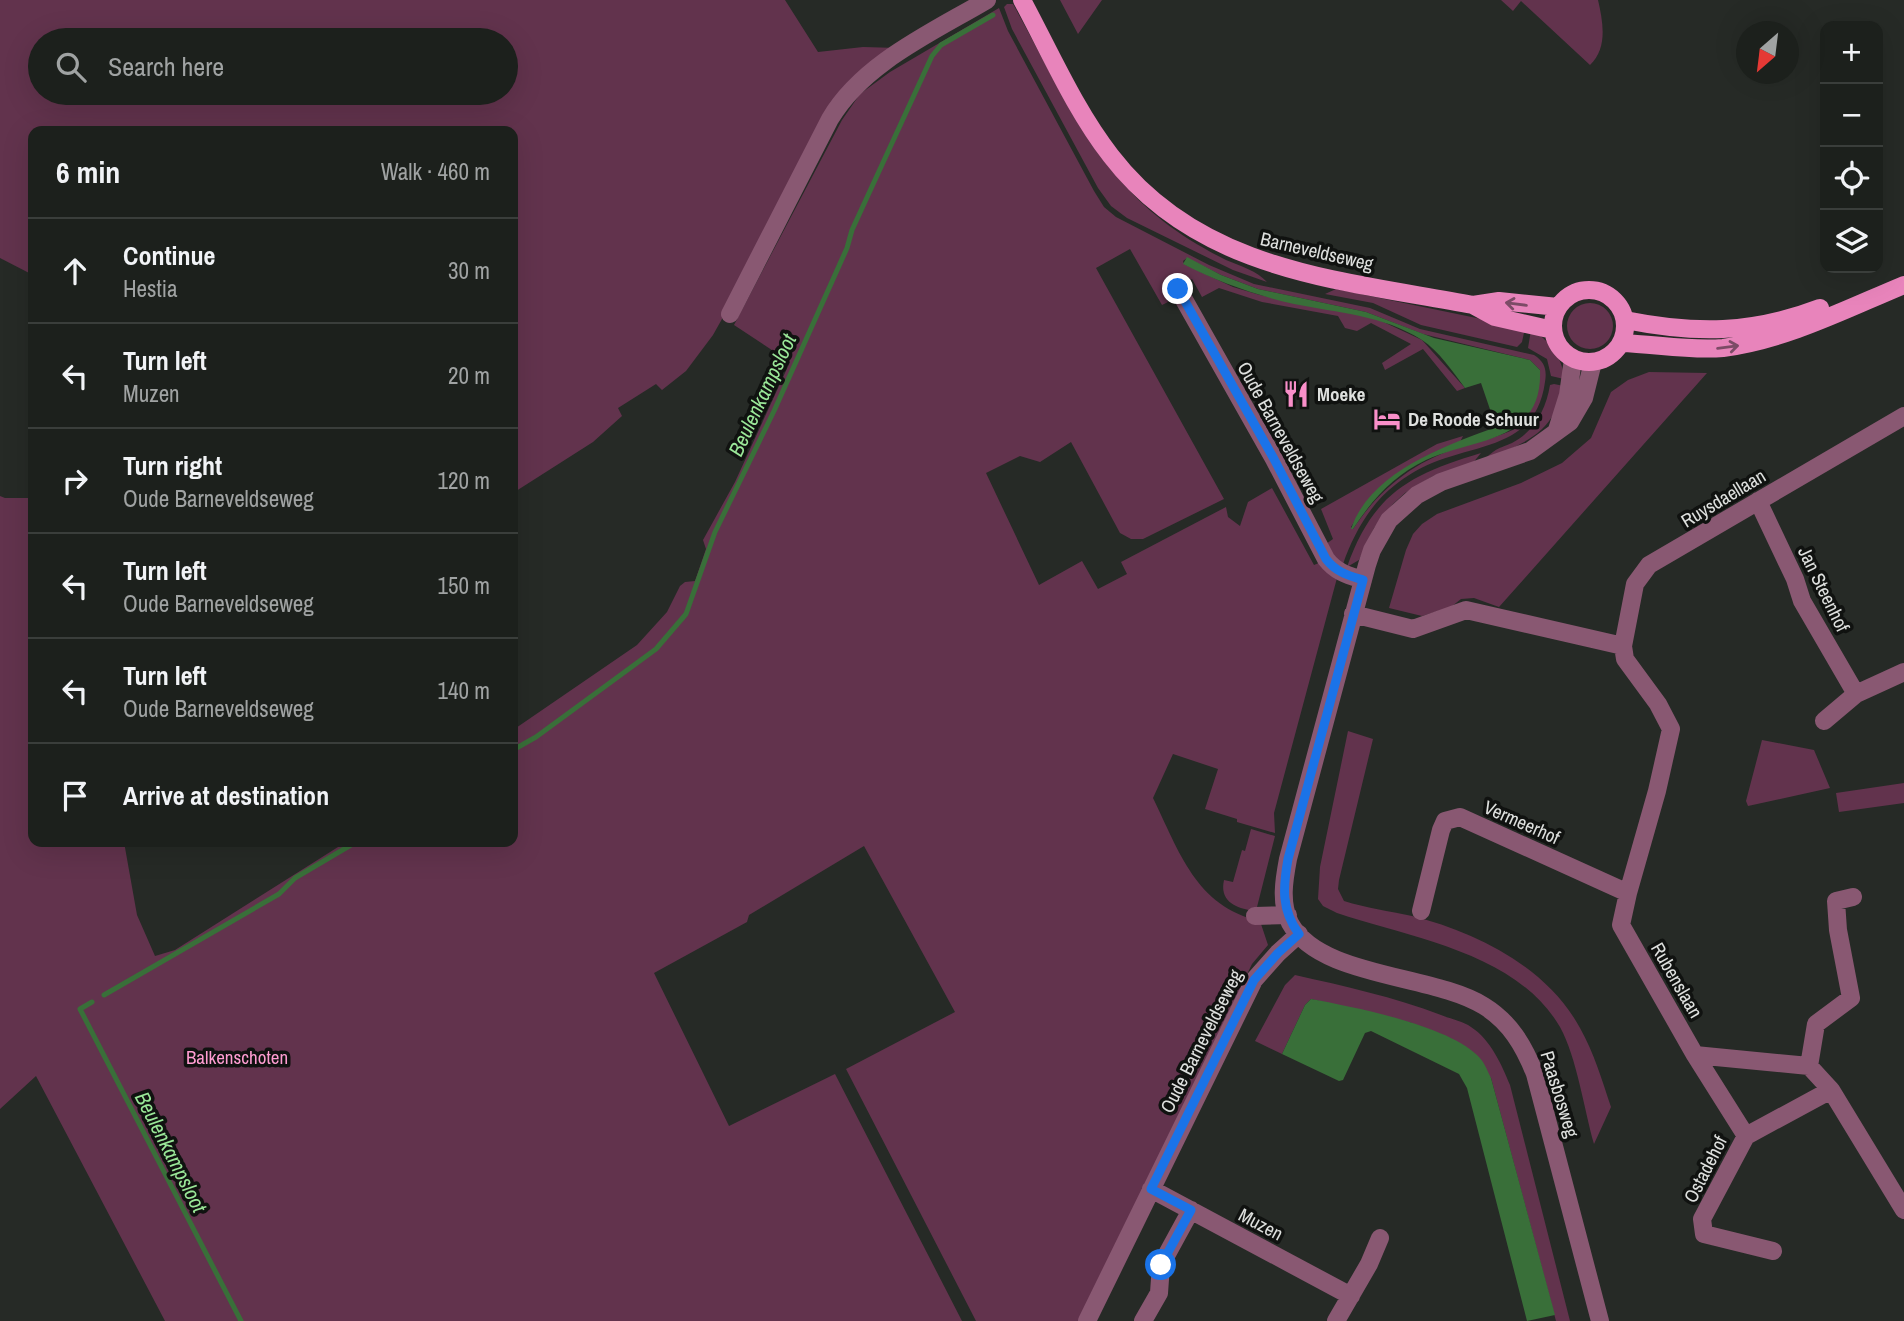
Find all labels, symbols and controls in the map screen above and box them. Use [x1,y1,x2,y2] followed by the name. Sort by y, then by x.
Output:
[1736,21,1799,84] north arrow
[1820,21,1883,273] map controls
[1820,21,1883,84] button: +
[28,28,518,105] search box
[52,48,90,86] icon: search
[108,49,224,84] text: Search here
[1820,84,1883,147] button: −
[1820,147,1883,210] button: locate
[56,152,120,192] text: 6 min
[381,156,490,187] text: Walk · 460 m
[1820,210,1883,273] button: layers
[1258,225,1376,277] street label: Barneveldseweg
[123,238,215,273] text: Continue
[56,252,94,290] icon: ahead
[448,255,490,286] text: 30 m
[123,273,178,304] text: Hestia
[1162,273,1193,304] route end
[1505,297,1528,310] one-way arrow
[721,328,804,461] water label: Beulenkampsloot
[1716,340,1738,353] one-way arrow
[123,343,207,378] text: Turn left
[56,357,94,395] icon: left
[1231,357,1331,508] street label: Oude Barneveldseweg
[448,360,490,391] text: 20 m
[123,378,180,409] text: Muzen
[1281,379,1311,409] restaurant icon: Moeke
[1317,381,1366,407] place label: Moeke
[1372,404,1402,434] hotel icon: De Roode Schuur
[1408,406,1539,432] place label: De Roode Schuur
[123,448,222,483] text: Turn right
[56,462,94,500] icon: right
[1676,463,1770,533] street label: Ruysdaellaan
[438,465,490,496] text: 120 m
[123,483,314,514] text: Oude Barneveldseweg
[1792,542,1856,637] street label: Jan Steenhof
[123,553,207,588] text: Turn left
[56,567,94,605] icon: left
[438,570,490,601] text: 150 m
[123,588,314,619] text: Oude Barneveldseweg
[123,658,207,693] text: Turn left
[56,672,94,710] icon: left
[438,675,490,706] text: 140 m
[123,693,314,724] text: Oude Barneveldseweg
[56,777,94,815] icon: arrive
[123,778,329,813] text: Arrive at destination
[1480,794,1565,851] street label: Vermeerhof
[1645,937,1709,1023] street label: Rubenslaan
[1154,965,1249,1117] street label: Oude Barneveldseweg
[186,1044,288,1070] park label: Balkenschoten
[1535,1048,1586,1141] street label: Paasbosweg
[128,1087,214,1219] water label: Beulenkampsloot
[1677,1130,1733,1207] street label: Ostadehof
[1234,1202,1288,1246] street label: Muzen
[1145,1249,1176,1280] route start

